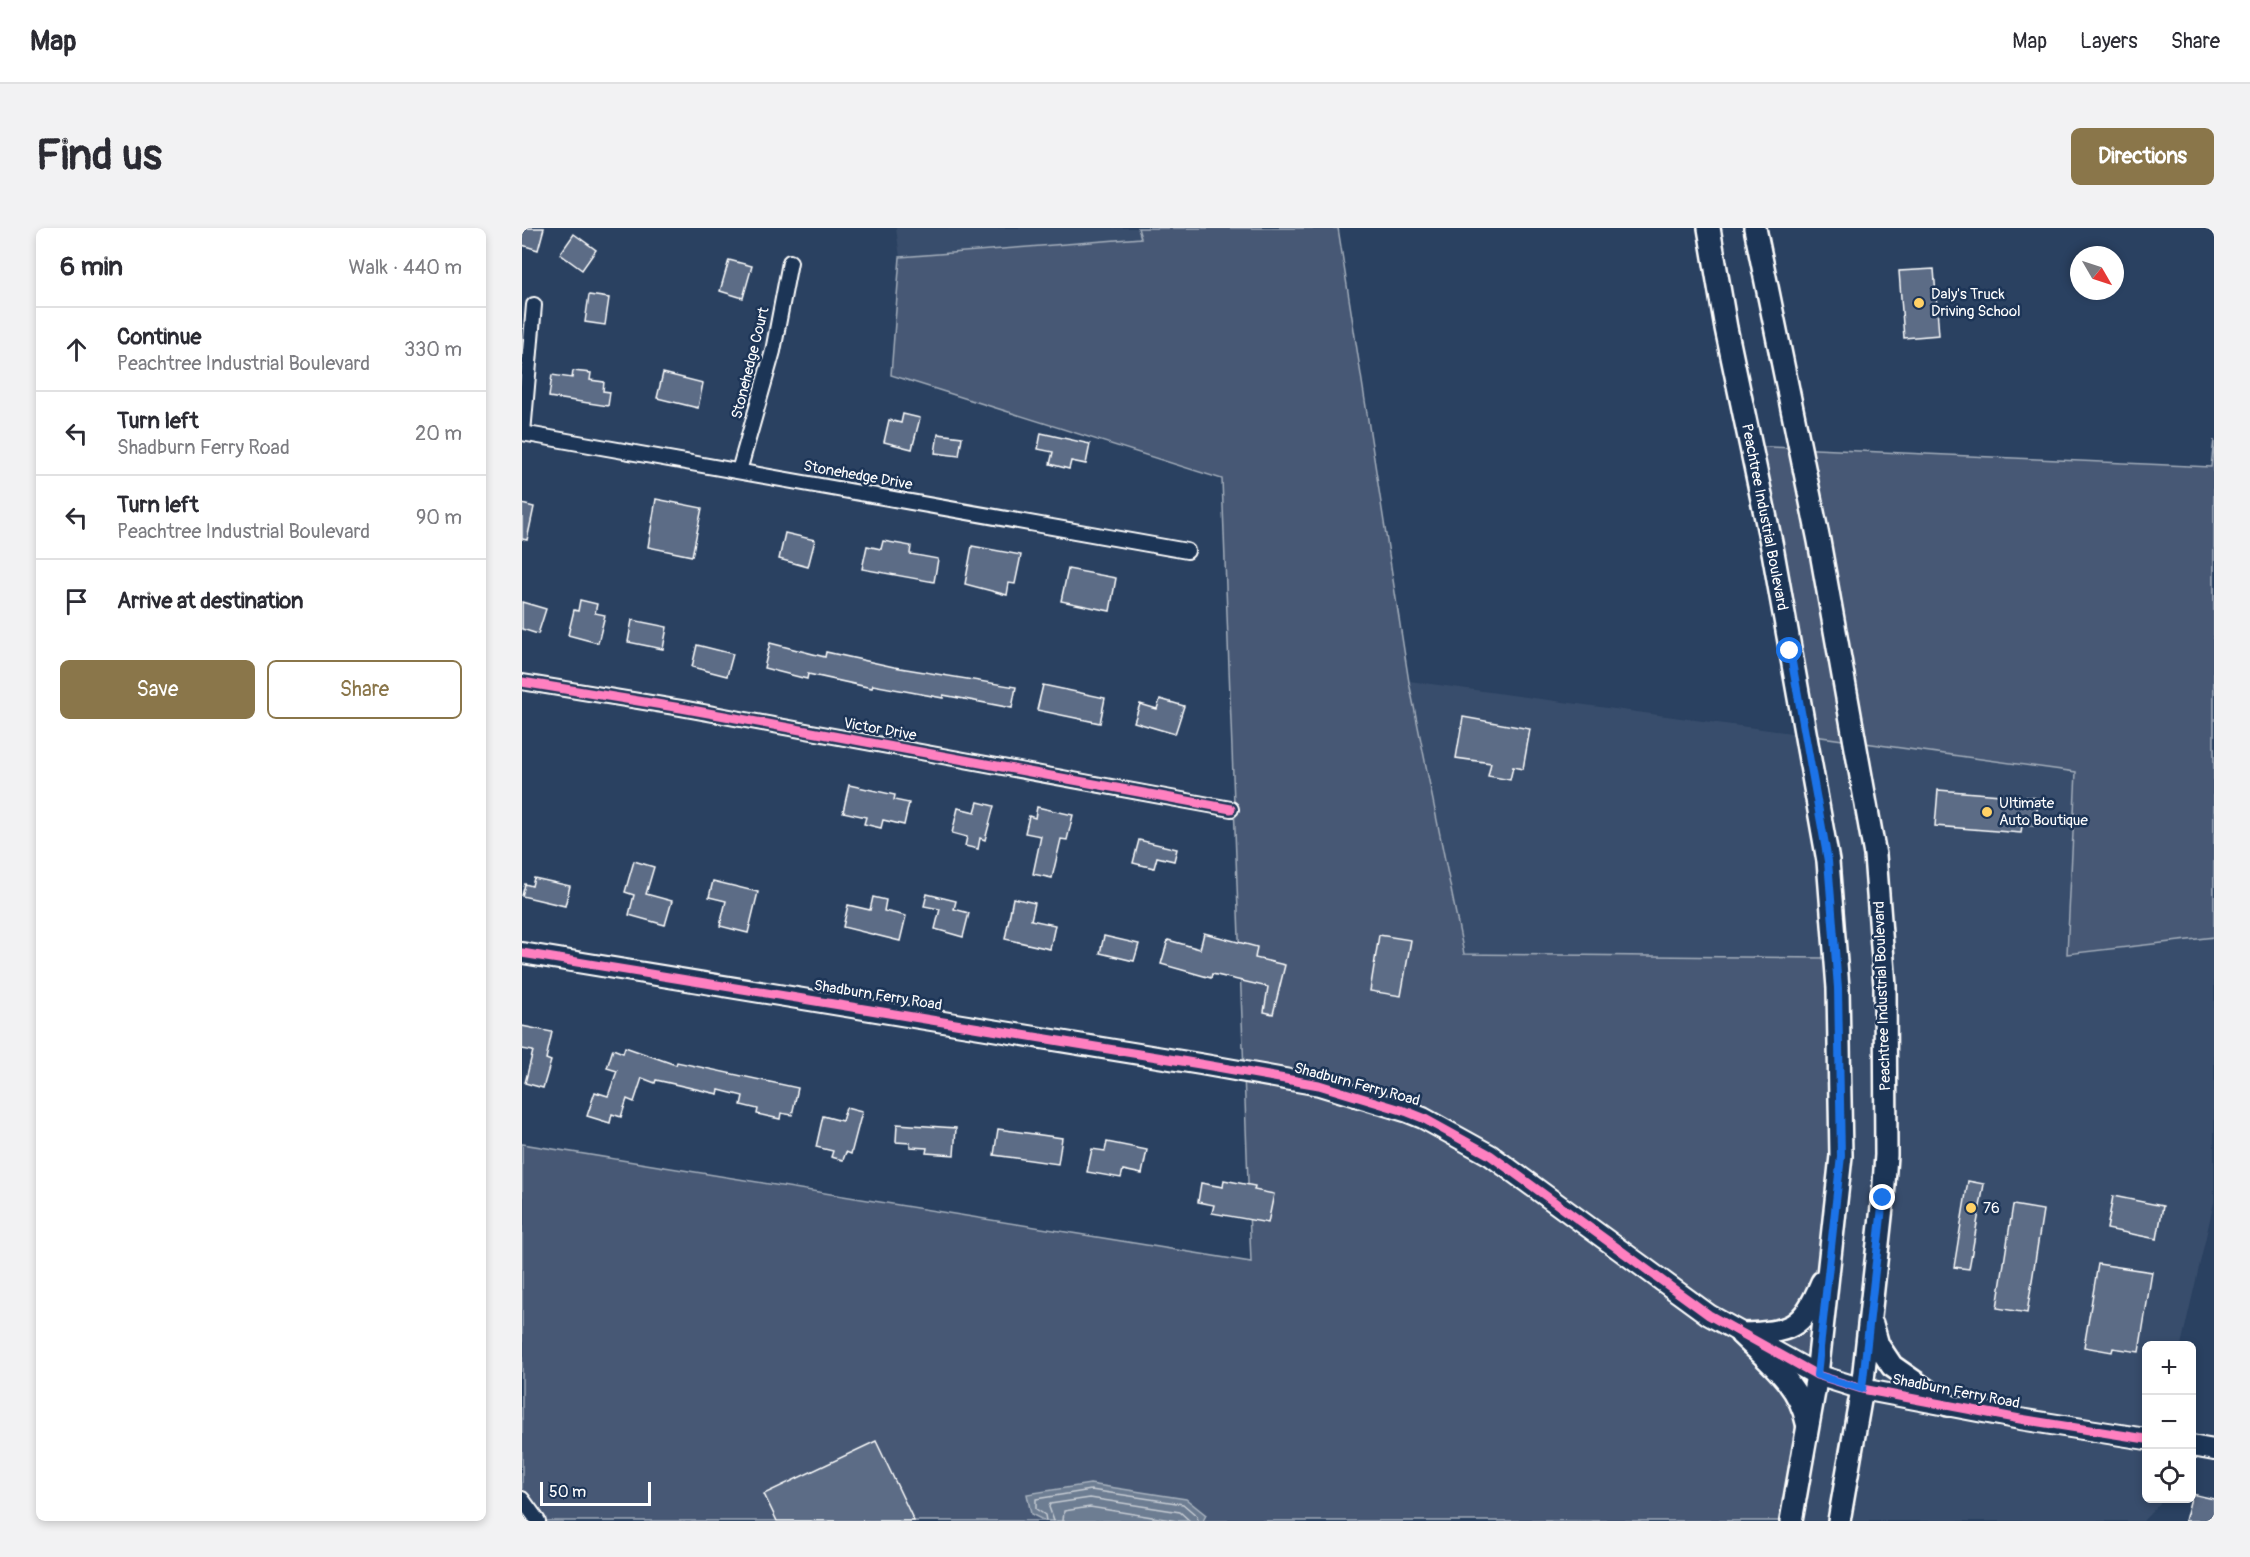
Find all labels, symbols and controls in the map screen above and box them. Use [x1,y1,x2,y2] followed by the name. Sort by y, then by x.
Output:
[30,24,76,59] text: Map
[2012,28,2047,55] text: Map
[2080,28,2138,55] text: Layers
[2171,28,2220,55] text: Share
[2071,128,2214,185] button: Directions
[36,130,162,182] text: Find us
[2070,246,2124,300] north arrow
[60,251,123,283] text: 6 min
[348,255,462,280] text: Walk · 440 m
[1931,285,2021,321] place label: Daly's Truck Driving School
[1912,296,1926,310] marker: Daly's Truck Driving School
[727,304,774,421] street label: Stonehedge Court
[117,323,201,351] text: Continue
[60,333,93,366] icon: ahead
[404,337,462,362] text: 330 m
[117,351,370,376] text: Peachtree Industrial Boulevard
[117,407,199,435] text: Turn left
[60,417,93,450] icon: left
[415,421,462,446] text: 20 m
[1737,422,1792,612] street label: Peachtree Industrial Boulevard
[117,435,290,460] text: Shadburn Ferry Road
[802,457,915,495] street label: Stonehedge Drive
[117,491,199,519] text: Turn left
[60,501,93,534] icon: left
[416,505,462,530] text: 90 m
[117,519,370,544] text: Peachtree Industrial Boulevard
[60,585,93,618] icon: arrive
[117,587,303,615] text: Arrive at destination
[1776,637,1802,663] route start
[60,660,255,719] button: Save
[267,660,462,719] button: Share
[842,714,919,745] street label: Victor Drive
[1999,794,2088,830] place label: Ultimate Auto Boutique
[1980,805,1994,819] marker: Ultimate Auto Boutique
[1870,901,1895,1091] street label: Peachtree Industrial Boulevard
[812,976,943,1015] street label: Shadburn Ferry Road
[1292,1059,1422,1110] street label: Shadburn Ferry Road
[1869,1184,1895,1210] route end
[1983,1199,2000,1218] place label: 76
[1964,1201,1978,1215] marker: 76
[2142,1341,2196,1503] map controls
[2142,1341,2196,1395] button: +
[1891,1370,2021,1413] street label: Shadburn Ferry Road
[2142,1395,2196,1449] button: −
[2142,1449,2196,1503] button: locate
[540,1479,651,1506] scale bar
[549,1482,586,1502] text: 50 m

